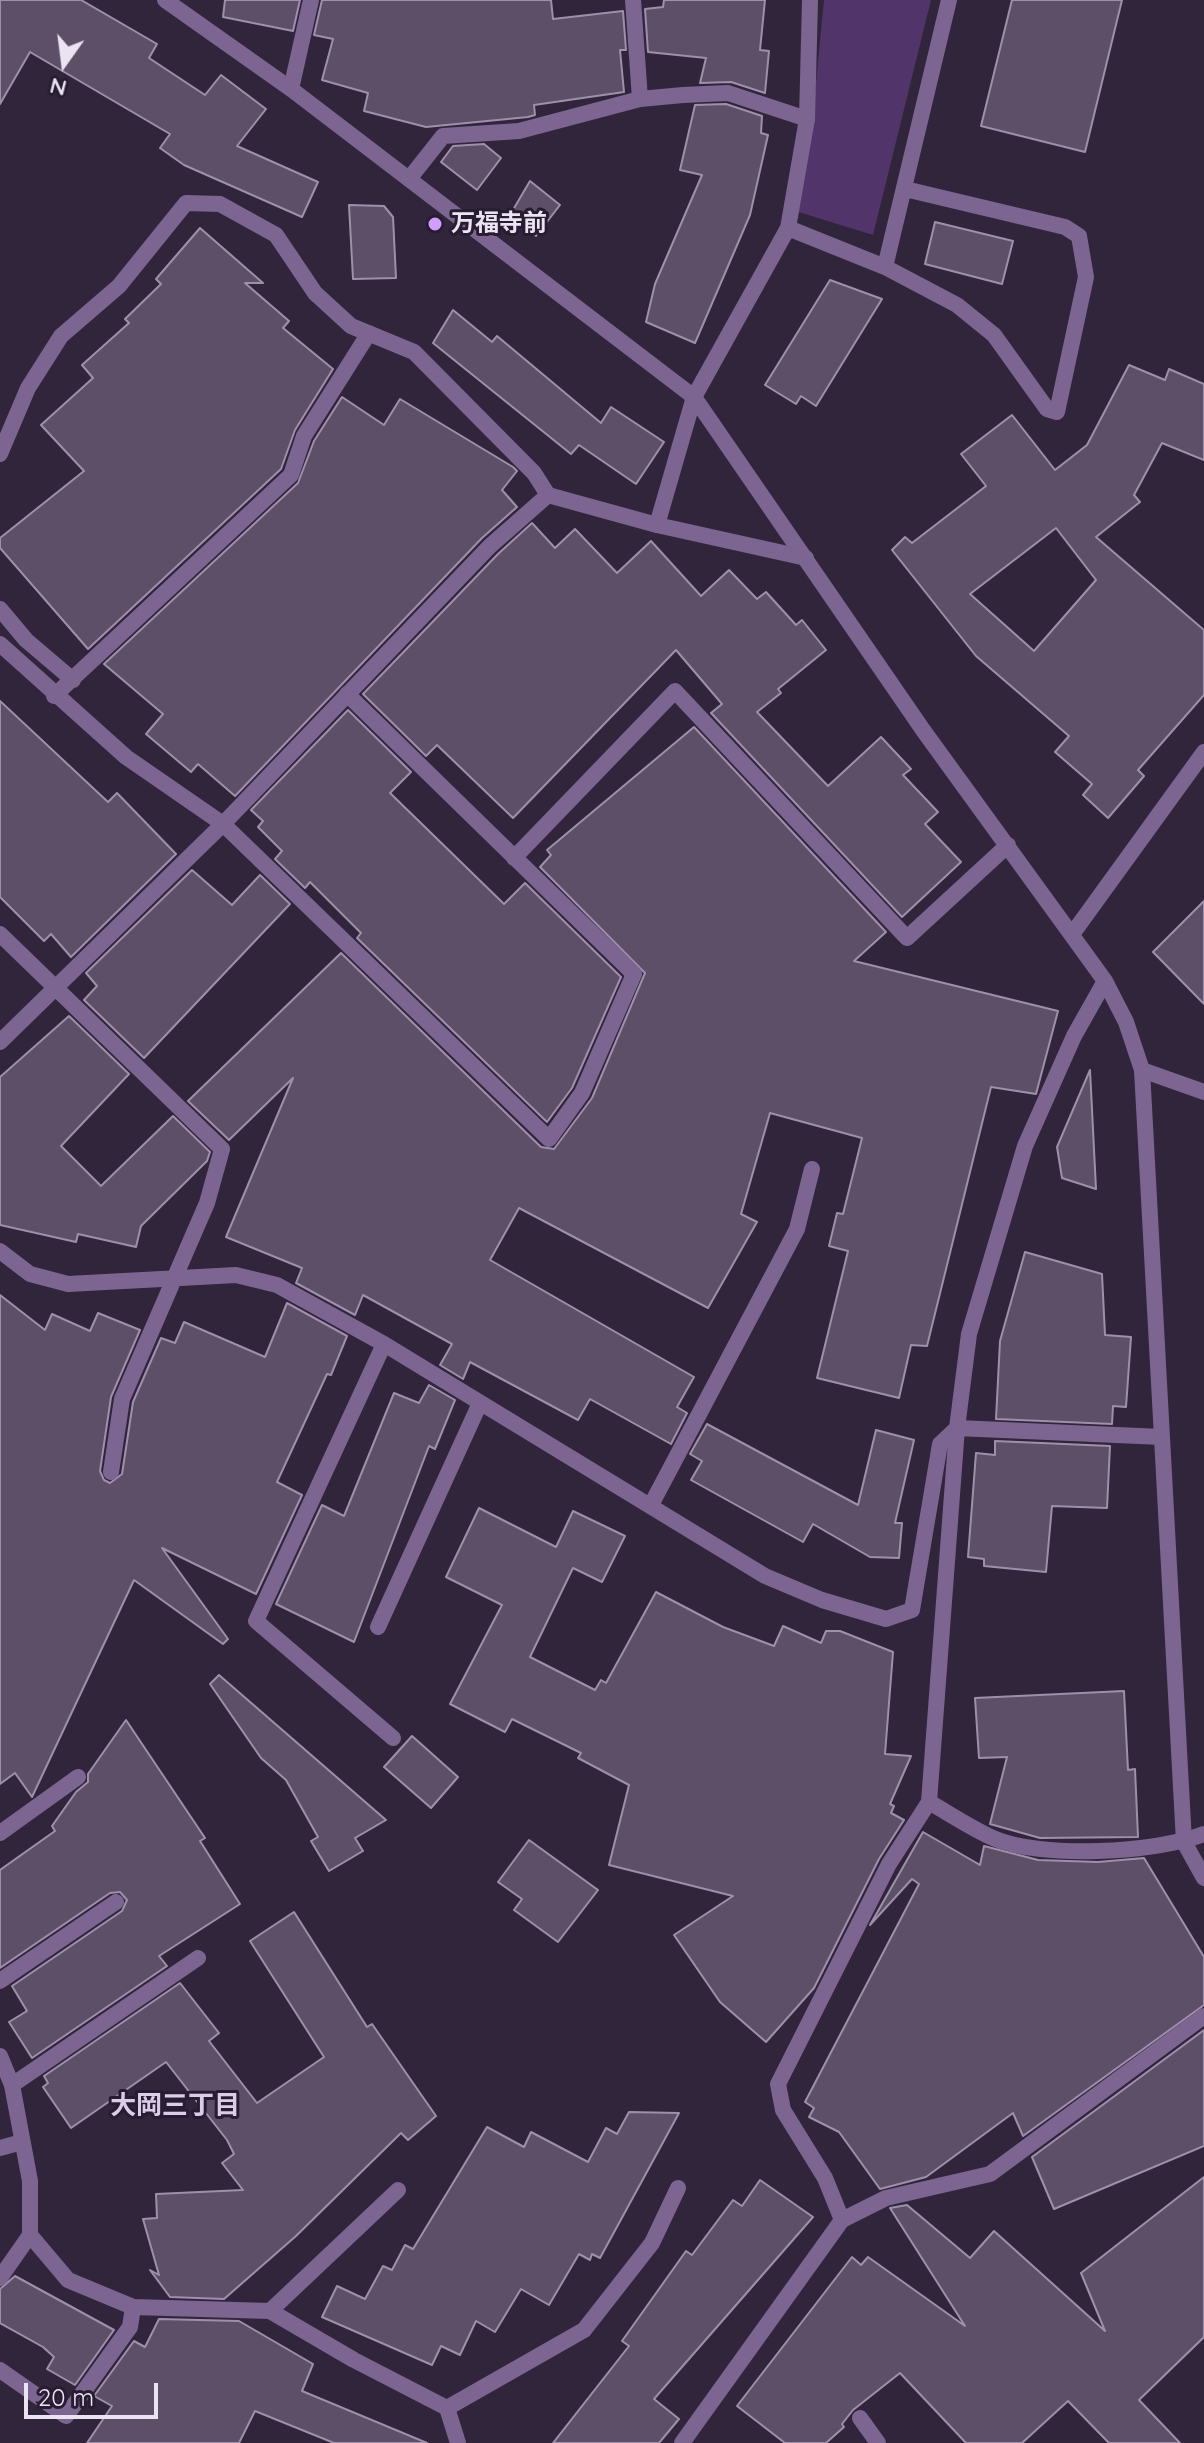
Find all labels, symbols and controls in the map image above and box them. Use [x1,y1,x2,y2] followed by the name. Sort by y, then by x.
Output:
[24,24,104,104] north arrow
[47,72,69,103] text: N
[451,210,547,238] place label: 万福寺前
[426,215,444,233] marker: 万福寺前
[110,2090,240,2122] district label: 大岡三丁目
[28,2367,162,2417] scale bar
[38,2382,94,2412] text: 20 m

